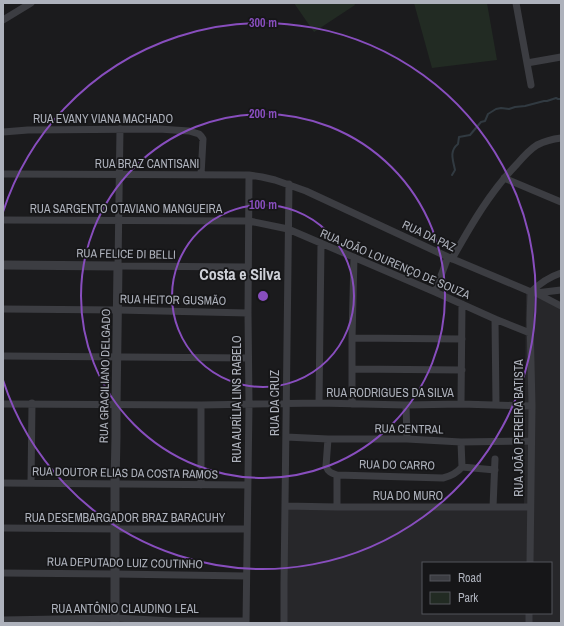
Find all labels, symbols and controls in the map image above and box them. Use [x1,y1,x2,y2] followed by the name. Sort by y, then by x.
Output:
[249,15,277,31] text: 300 m
[249,106,277,122] text: 200 m
[33,111,173,127] street label: RUA EVANY VIANA MACHADO
[95,156,199,172] street label: RUA BRAZ CANTISANI
[249,197,277,213] text: 100 m
[30,201,223,217] street label: RUA SARGENTO OTAVIANO MANGUEIRA
[400,217,458,255] street label: RUA DA PAZ
[318,225,473,303] street label: RUA JOÃO LOURENÇO DE SOUZA
[76,245,176,263] street label: RUA FELICE DI BELLI
[199,263,282,285] district label: Costa e Silva
[256,289,270,303] centre of rings
[120,291,227,309] street label: RUA HEITOR GUSMÃO
[96,308,114,443] street label: RUA GRACILIANO DELGADO
[229,335,245,463] street label: RUA AURÍLIA LINS RABELO
[511,359,527,497] street label: RUA JOÃO PEREIRA BATISTA
[267,370,283,436] street label: RUA DA CRUZ
[326,385,454,401] street label: RUA RODRIGUES DA SILVA
[374,420,444,438] street label: RUA CENTRAL
[359,456,435,474] street label: RUA DO CARRO
[32,463,219,483] street label: RUA DOUTOR ELIAS DA COSTA RAMOS
[373,488,444,504] street label: RUA DO MURO
[25,510,226,526] street label: RUA DESEMBARGADOR BRAZ BARACUHY
[47,554,204,572] street label: RUA DEPUTADO LUIZ COUTINHO
[422,562,552,614] legend
[458,570,482,586] text: Road
[458,590,478,606] text: Park
[51,601,199,617] street label: RUA ANTÔNIO CLAUDINO LEAL

